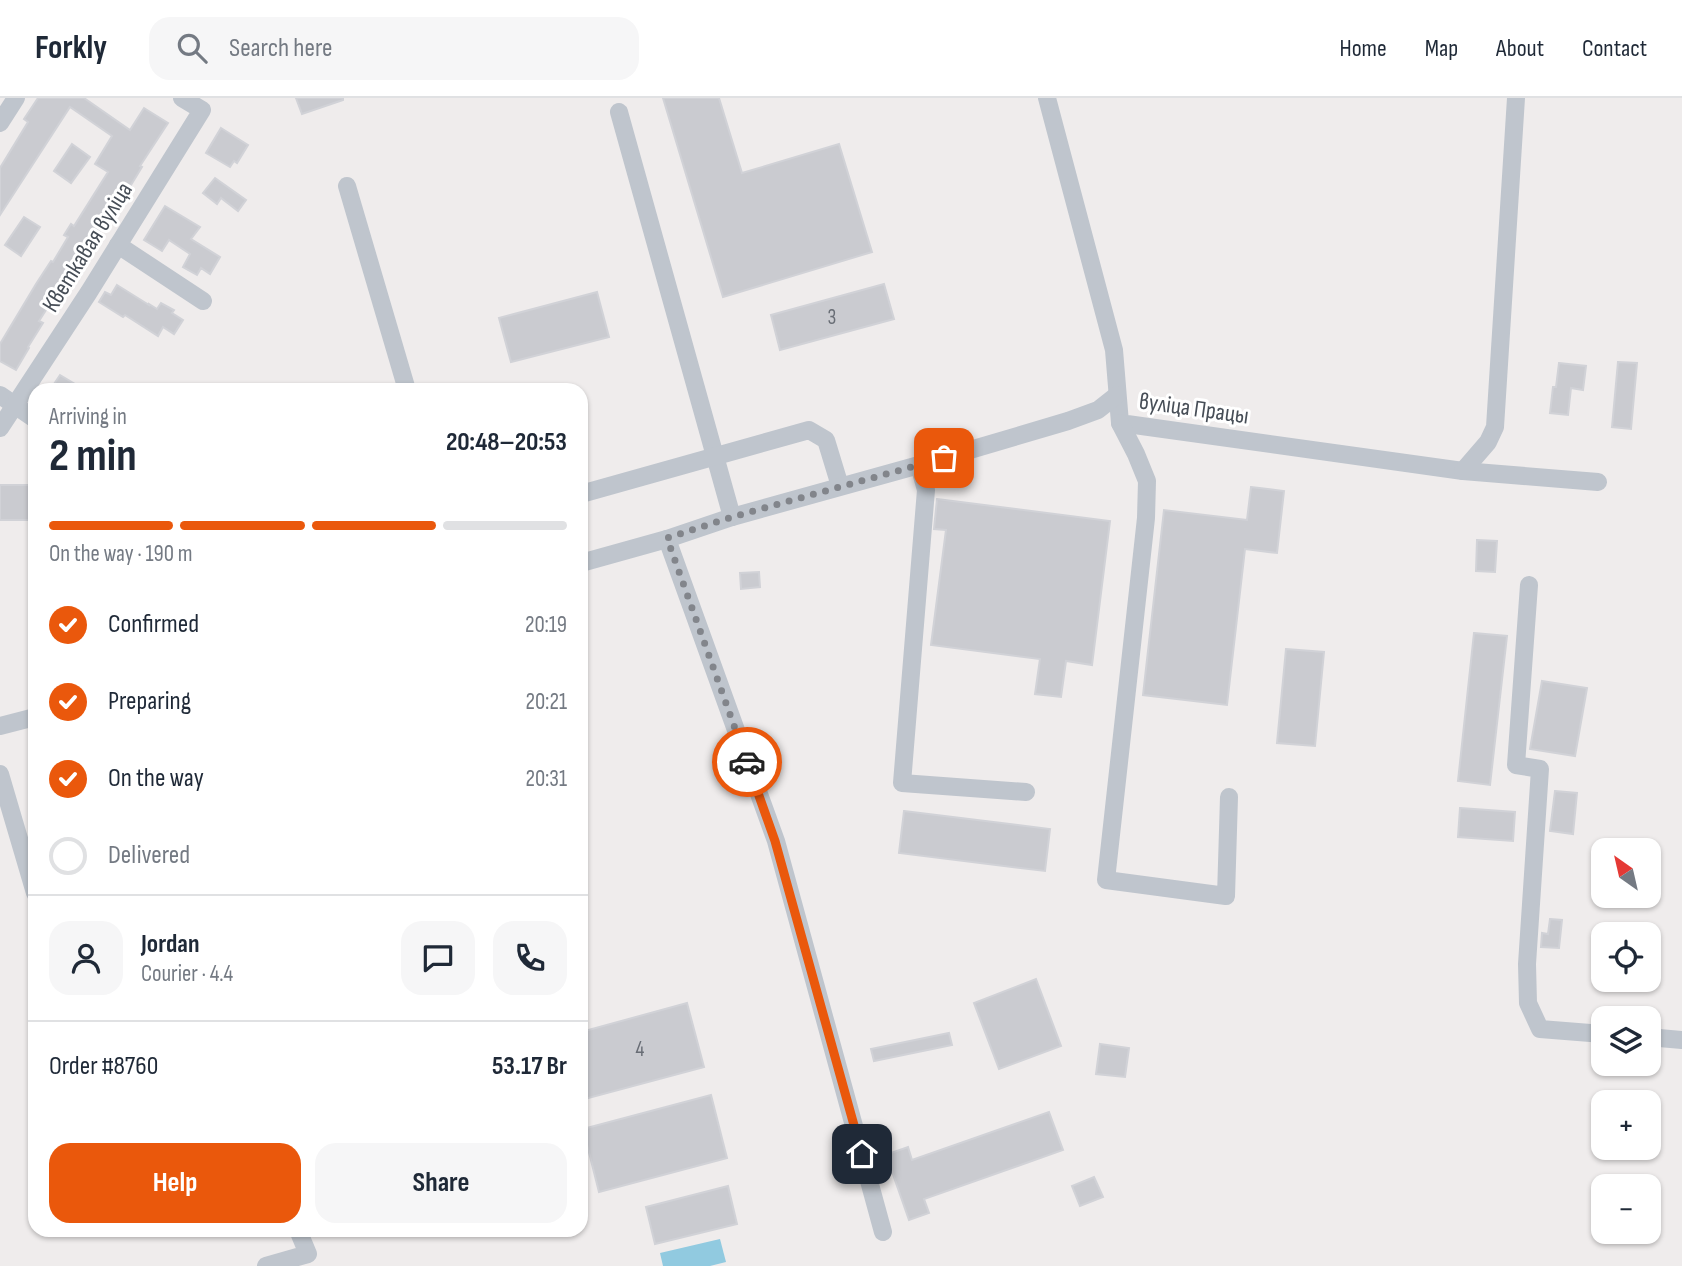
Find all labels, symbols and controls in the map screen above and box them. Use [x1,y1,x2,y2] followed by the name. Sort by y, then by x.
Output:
[149,17,639,80] search box
[35,28,107,68] text: Forkly
[173,29,211,67] icon: search
[229,33,332,64] text: Search here
[1339,34,1387,63] text: Home
[1425,34,1458,63] text: Map
[1496,34,1544,63] text: About
[1582,34,1647,63] text: Contact
[36,177,139,318] street label: Кветкавая вуліца
[828,305,836,330] house number: 3
[1137,386,1251,431] street label: вуліца Працы
[49,403,127,431] text: Arriving in
[446,427,567,458] text: 20:48–20:53
[914,428,974,488] pin
[49,429,137,484] text: 2 min
[925,439,963,477] icon: bag
[49,540,192,568] text: On the way · 190 m
[49,606,87,644] icon: check
[108,609,199,640] text: Confirmed
[525,611,567,639] text: 20:19
[49,683,87,721] icon: check
[108,686,191,717] text: Preparing
[526,688,567,716] text: 20:21
[712,727,782,797] courier
[728,743,766,781] icon: car
[49,760,87,798] icon: check
[108,763,204,794] text: On the way
[526,765,567,793] text: 20:31
[1591,838,1661,908] north arrow
[1591,838,1661,1244] map controls
[108,840,190,871] text: Delivered
[49,921,123,995] button: person
[401,921,475,995] button: chat
[493,921,567,995] button: phone
[1591,922,1661,992] button: locate
[141,929,199,960] text: Jordan
[141,960,233,988] text: Courier · 4.4
[1591,1006,1661,1076] button: layers
[636,1037,645,1062] house number: 4
[49,1051,158,1082] text: Order #8760
[492,1051,567,1082] text: 53.17 Br
[1591,1090,1661,1160] button: +
[832,1124,892,1184] pin
[843,1135,881,1173] icon: home
[49,1143,301,1223] button: Help
[315,1143,567,1223] button: Share
[1591,1174,1661,1244] button: −

